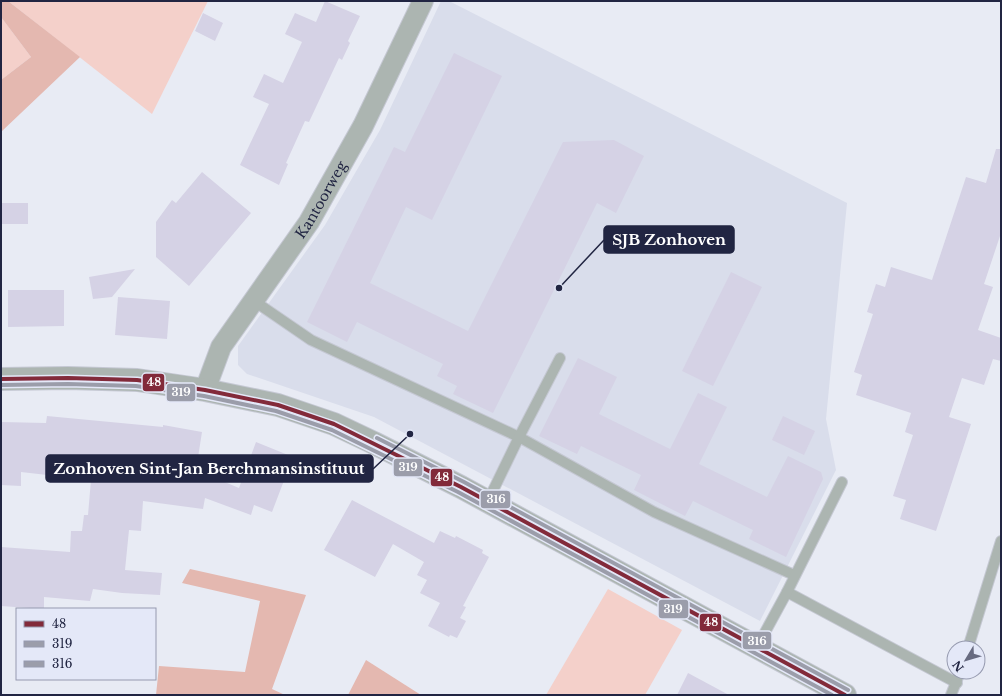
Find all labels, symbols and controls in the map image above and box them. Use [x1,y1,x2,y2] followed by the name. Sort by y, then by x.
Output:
[291,157,351,242] street label: Kantoorweg
[604,226,734,253] callout: SJB Zonhoven
[612,230,726,249] text: SJB Zonhoven
[142,373,165,392] line badge: 48
[147,375,161,389] text: 48
[166,383,196,402] line badge: 319
[171,385,191,399] text: 319
[46,455,373,482] callout: Zonhoven Sint-Jan Berchmansinstituut
[393,458,423,477] line badge: 319
[53,459,365,478] text: Zonhoven Sint-Jan Berchmansinstituut
[398,460,418,474] text: 319
[430,468,453,487] line badge: 48
[435,470,449,484] text: 48
[480,490,511,509] line badge: 316
[486,492,506,506] text: 316
[658,599,689,619] line badge: 319
[663,602,683,616] text: 319
[16,608,156,680] legend
[699,613,722,632] line badge: 48
[704,615,718,629] text: 48
[52,616,66,631] text: 48
[742,631,772,650] line badge: 316
[747,634,767,648] text: 316
[52,636,72,651] text: 319
[946,640,986,680] north arrow
[52,656,73,671] text: 316
[949,657,967,675] text: N

